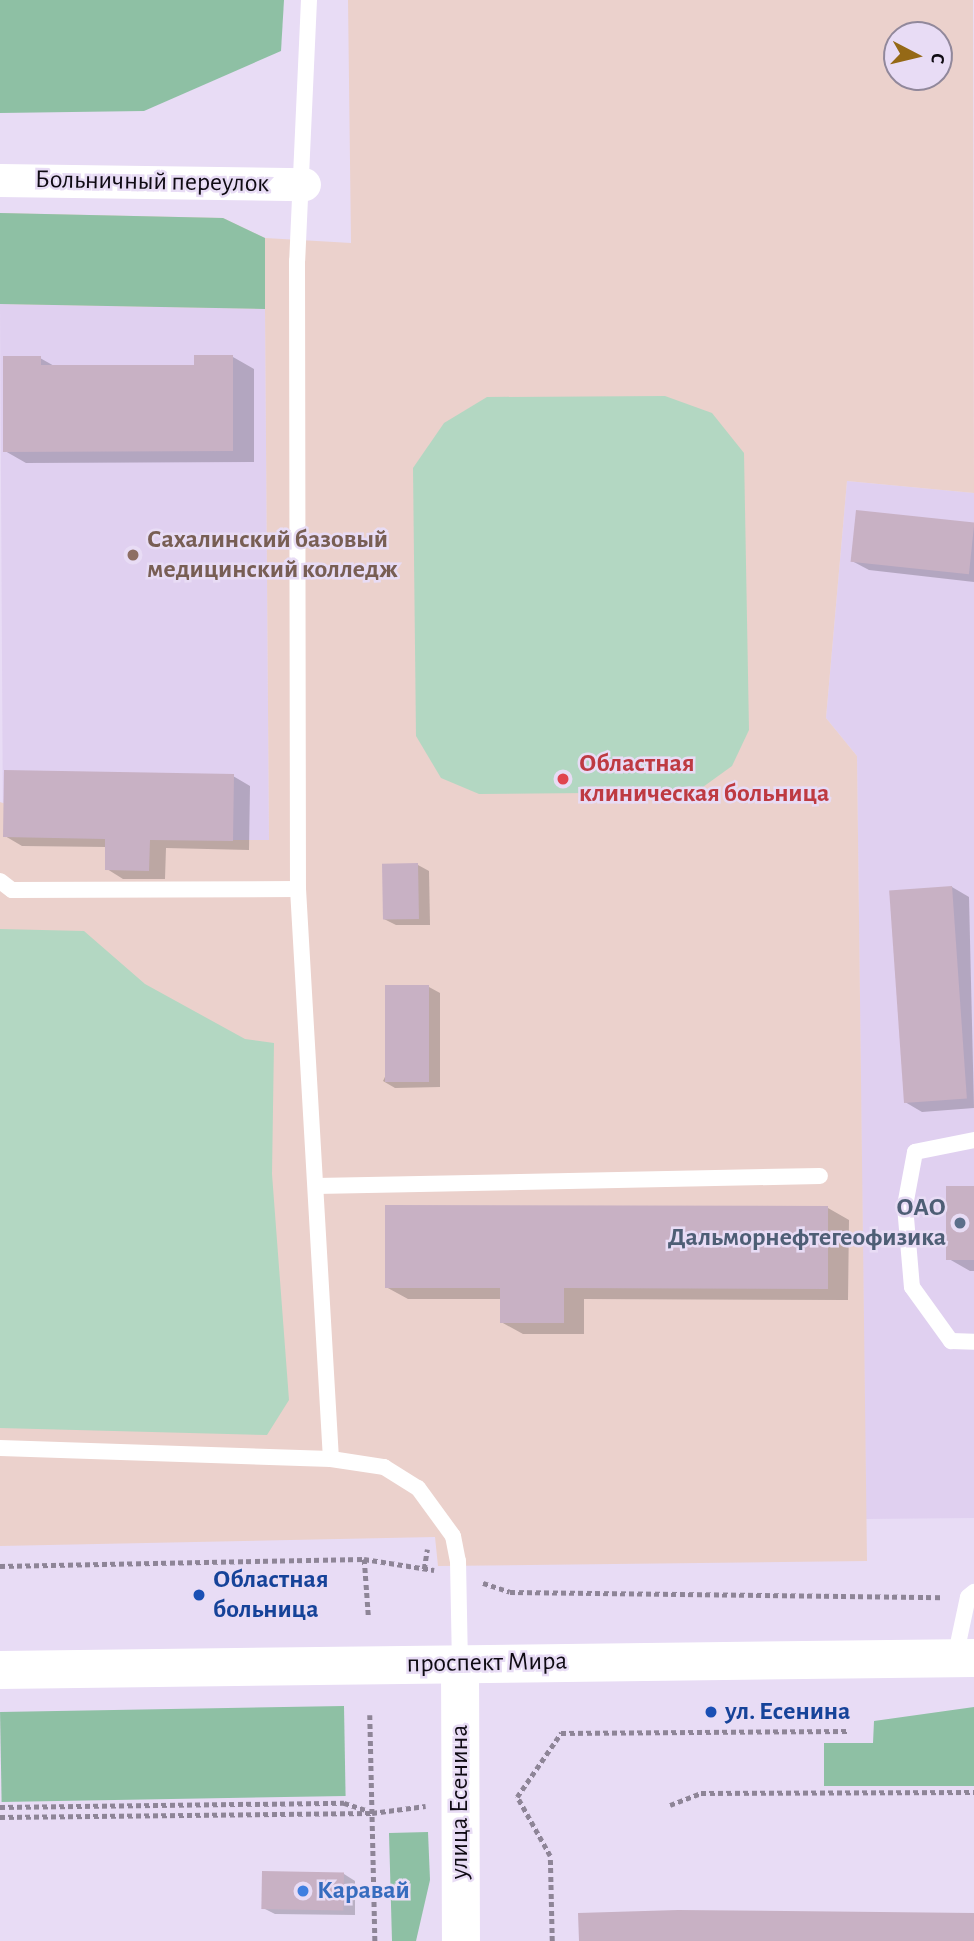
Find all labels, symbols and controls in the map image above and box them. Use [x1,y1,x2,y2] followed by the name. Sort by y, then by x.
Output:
[883,21,953,91] north arrow
[927,52,947,65] text: С
[35,164,269,200] street label: Больничный переулок
[147,524,398,586] place label: Сахалинский базовый медицинский колледж
[125,547,141,563] marker: Сахалинский базовый медицинский колледж
[579,748,829,810] place label: Областная клиническая больница
[553,769,573,789] marker: Областная клиническая больница
[668,1192,946,1254] place label: ОАО Дальморнефтегеофизика
[952,1215,968,1231] marker: ОАО Дальморнефтегеофизика
[213,1564,328,1626] place label: Областная больница
[191,1587,207,1603] marker: Областная больница
[406,1646,568,1680] street label: проспект Мира
[725,1696,850,1728] place label: ул. Есенина
[703,1704,719,1720] marker: ул. Есенина
[444,1725,476,1879] street label: улица Есенина
[317,1875,410,1907] place label: Каравай
[295,1883,311,1899] marker: Каравай

